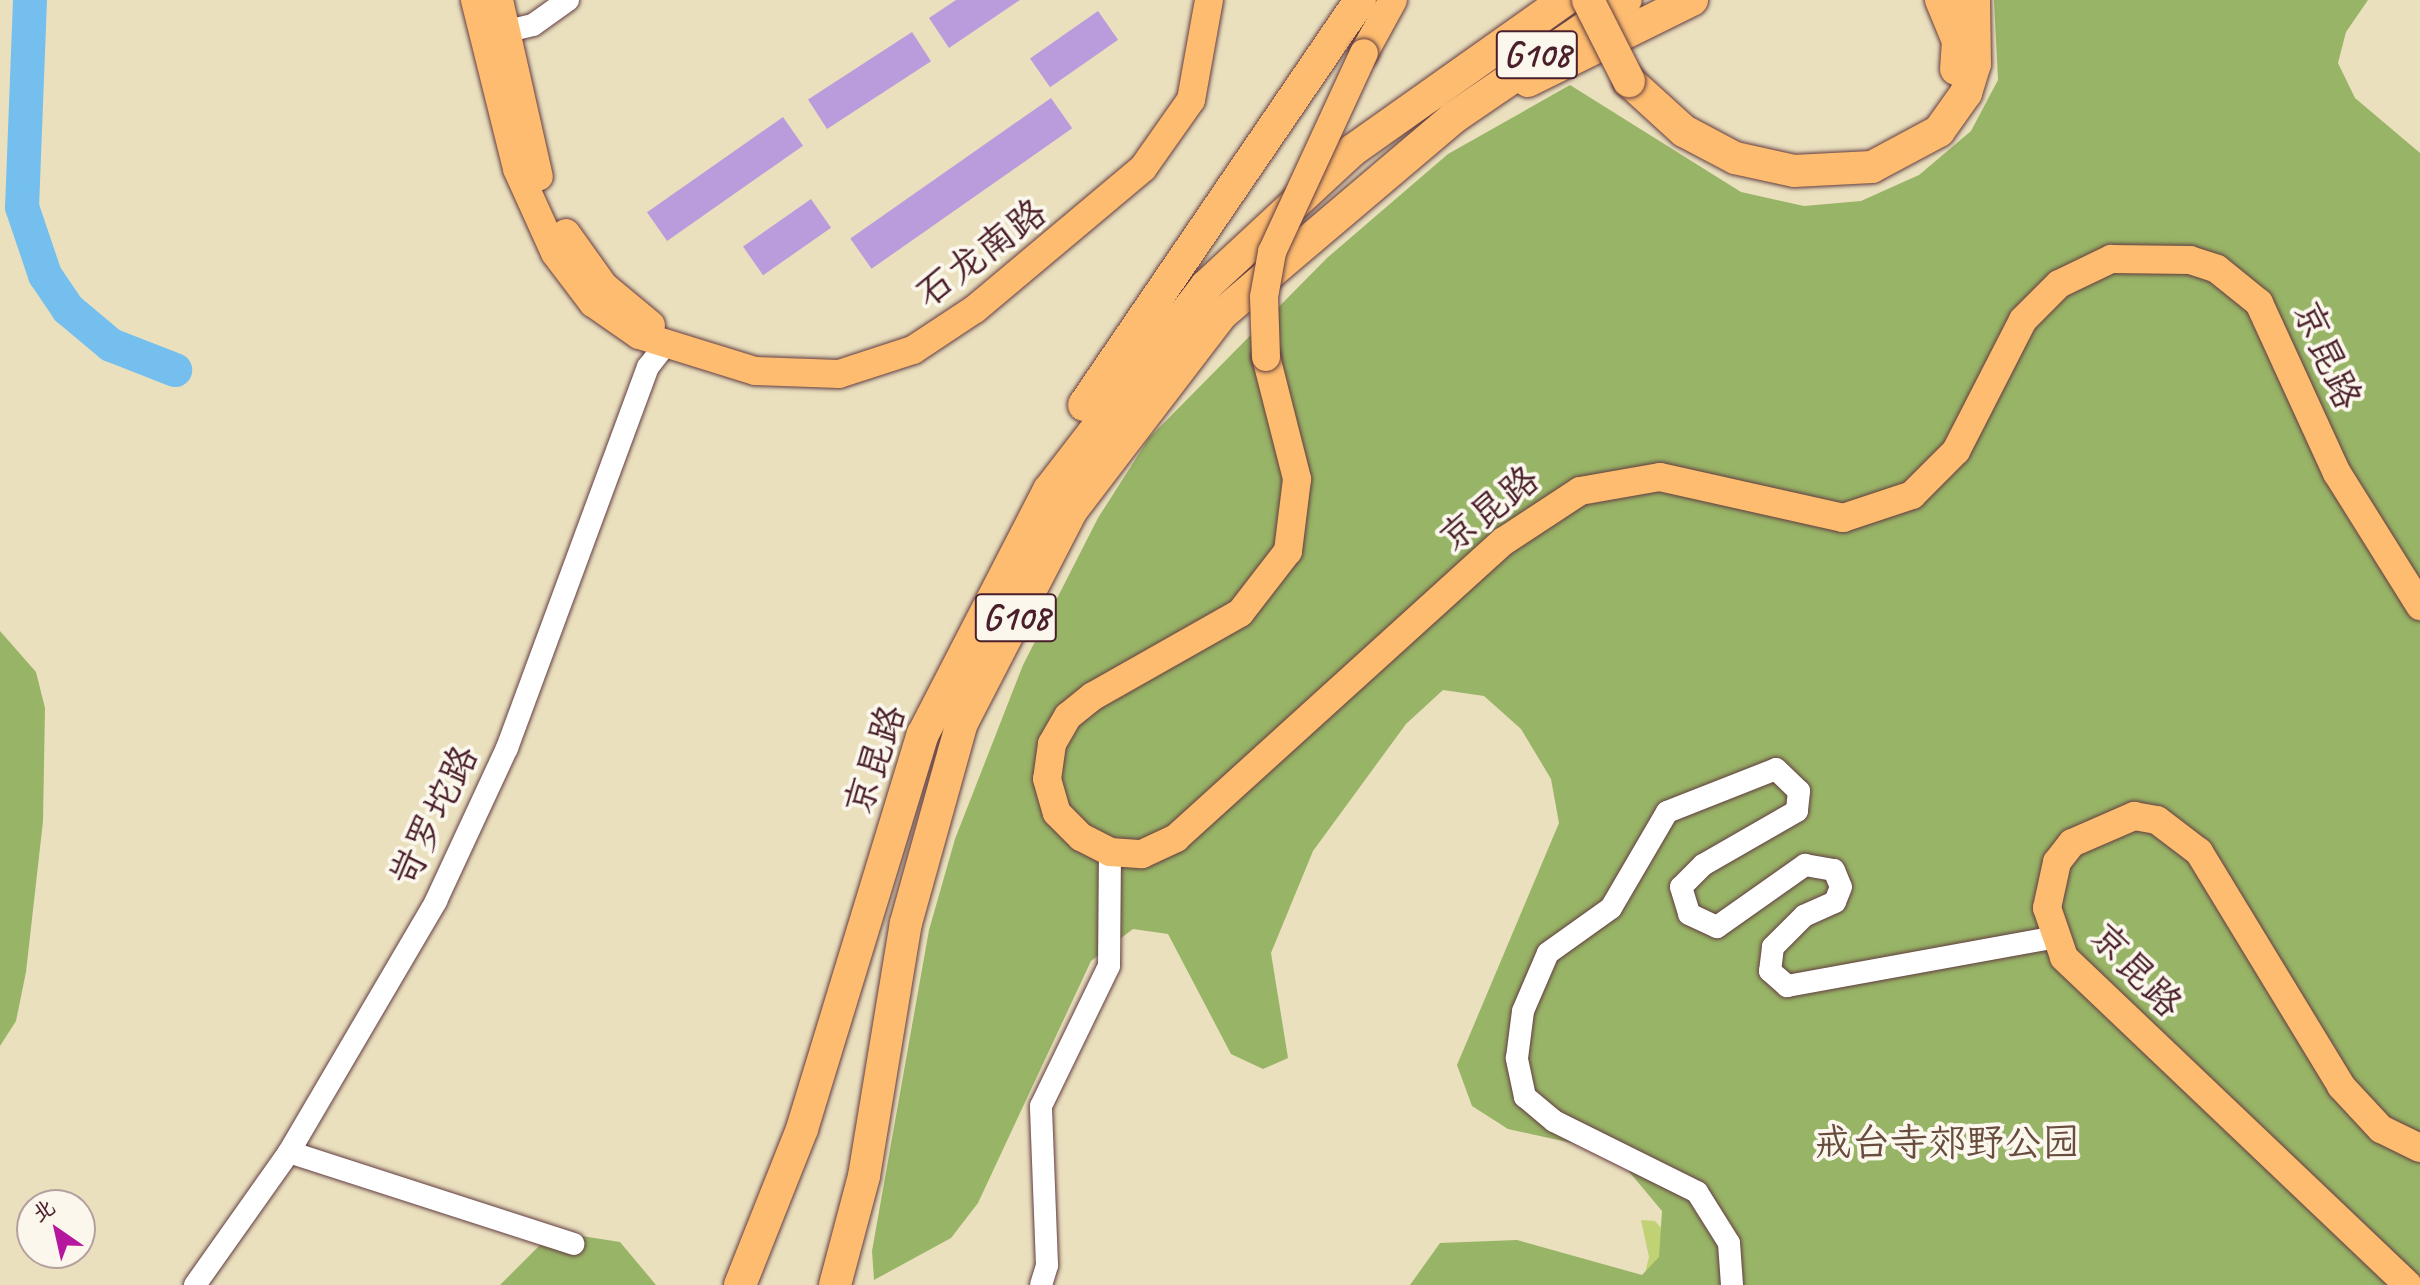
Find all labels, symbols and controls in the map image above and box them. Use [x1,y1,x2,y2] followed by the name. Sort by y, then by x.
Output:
[1495,23,1579,87] road number: G108
[907,189,1055,317] street label: 石龙南路
[2283,294,2371,416] street label: 京昆路
[1430,456,1548,562] street label: 京昆路
[974,586,1058,650] road number: G108
[835,699,915,821] street label: 京昆路
[380,738,488,894] street label: 岢罗坨路
[2080,913,2192,1027] street label: 京昆路
[1814,1120,2080,1166] park label: 戒台寺郊野公园
[16,1189,96,1269] north arrow
[27,1193,61,1229] text: 北

